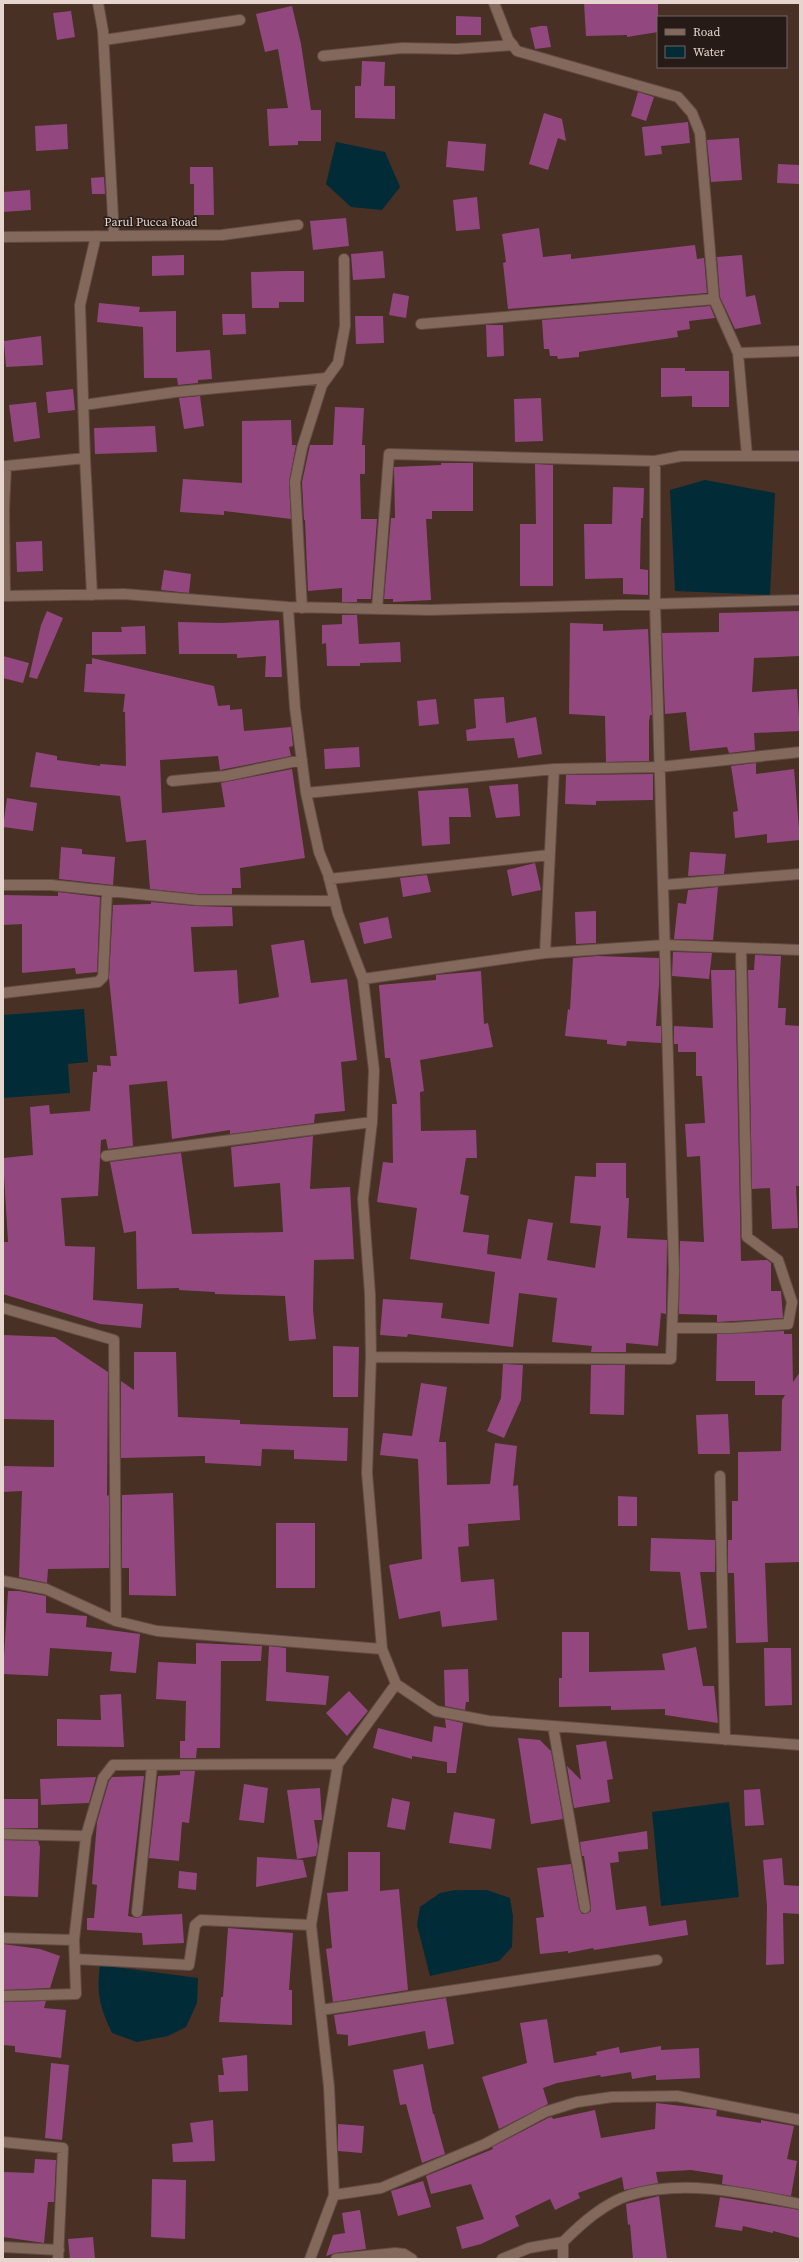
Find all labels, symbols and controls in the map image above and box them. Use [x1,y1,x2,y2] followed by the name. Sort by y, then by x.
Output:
[657,16,787,68] legend
[693,24,720,40] text: Road
[693,44,725,60] text: Water
[104,214,198,230] street label: Parul Pucca Road

